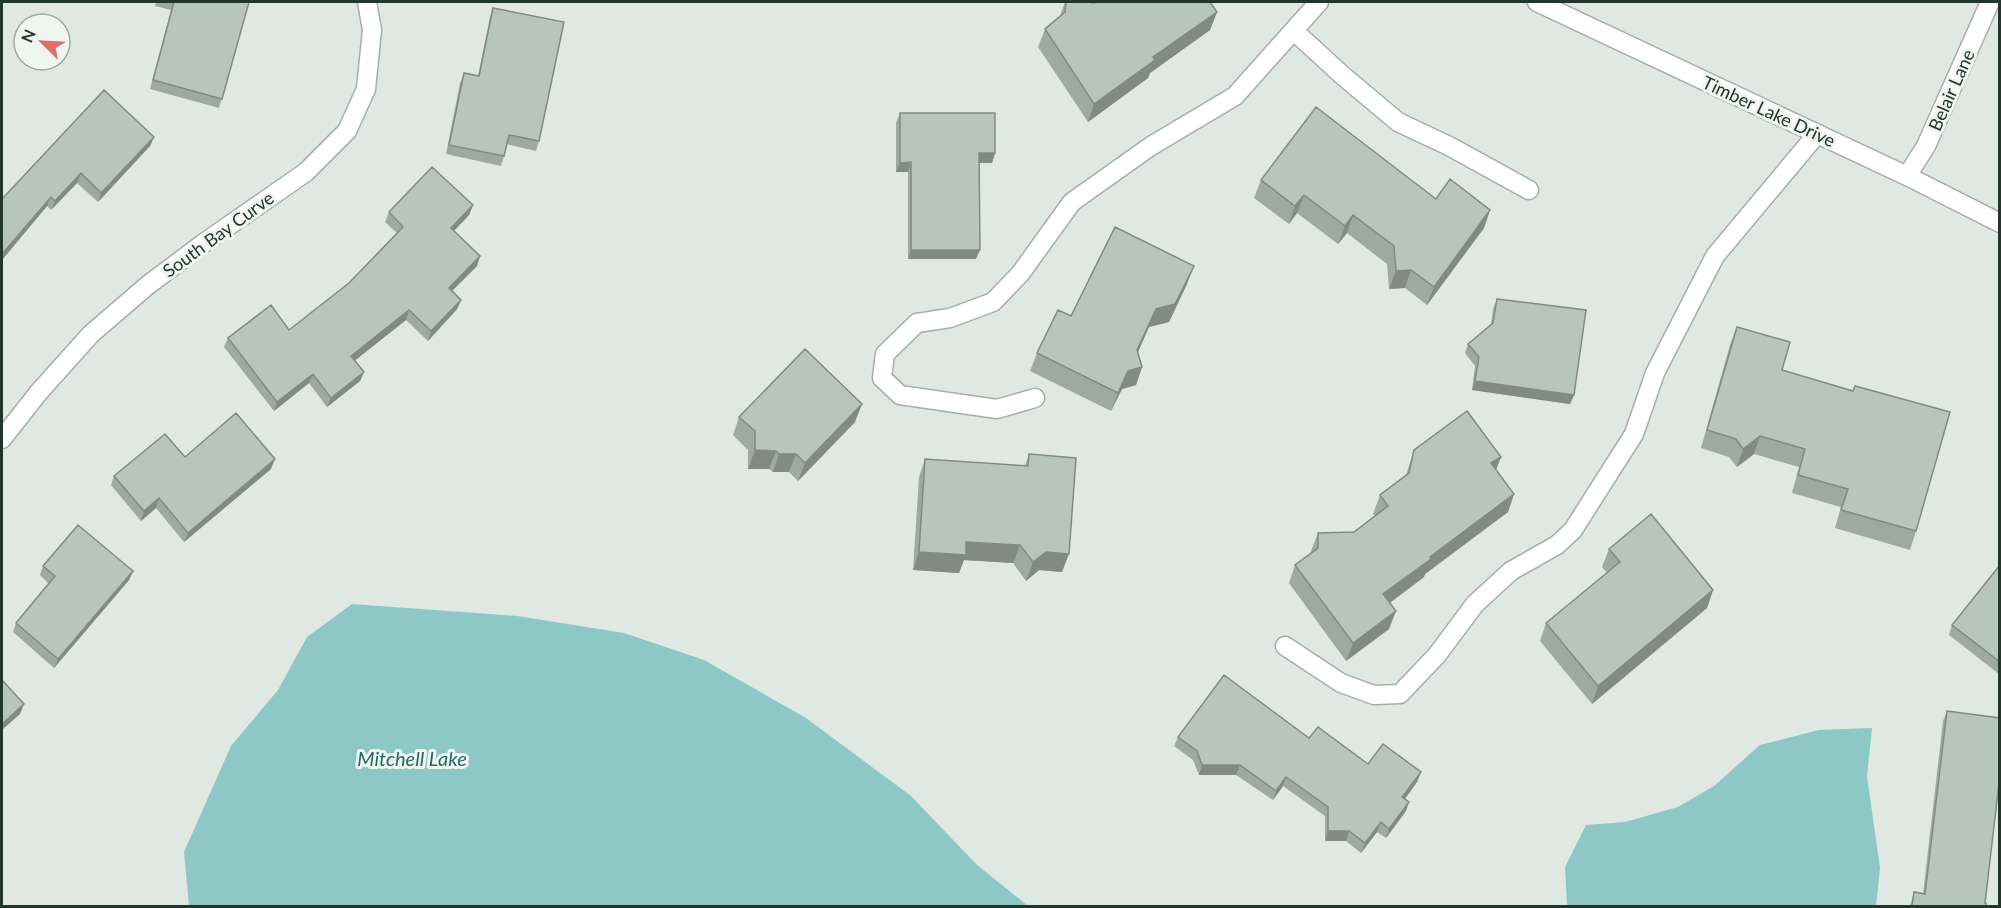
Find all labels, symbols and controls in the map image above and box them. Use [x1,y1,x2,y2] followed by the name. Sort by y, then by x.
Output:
[12,12,72,72] north arrow
[17,26,39,45] text: N
[1923,46,1979,134] street label: Belair Lane
[1699,71,1839,151] street label: Timber Lake Drive
[158,186,278,282] street label: South Bay Curve
[357,746,467,770] water label: Mitchell Lake

